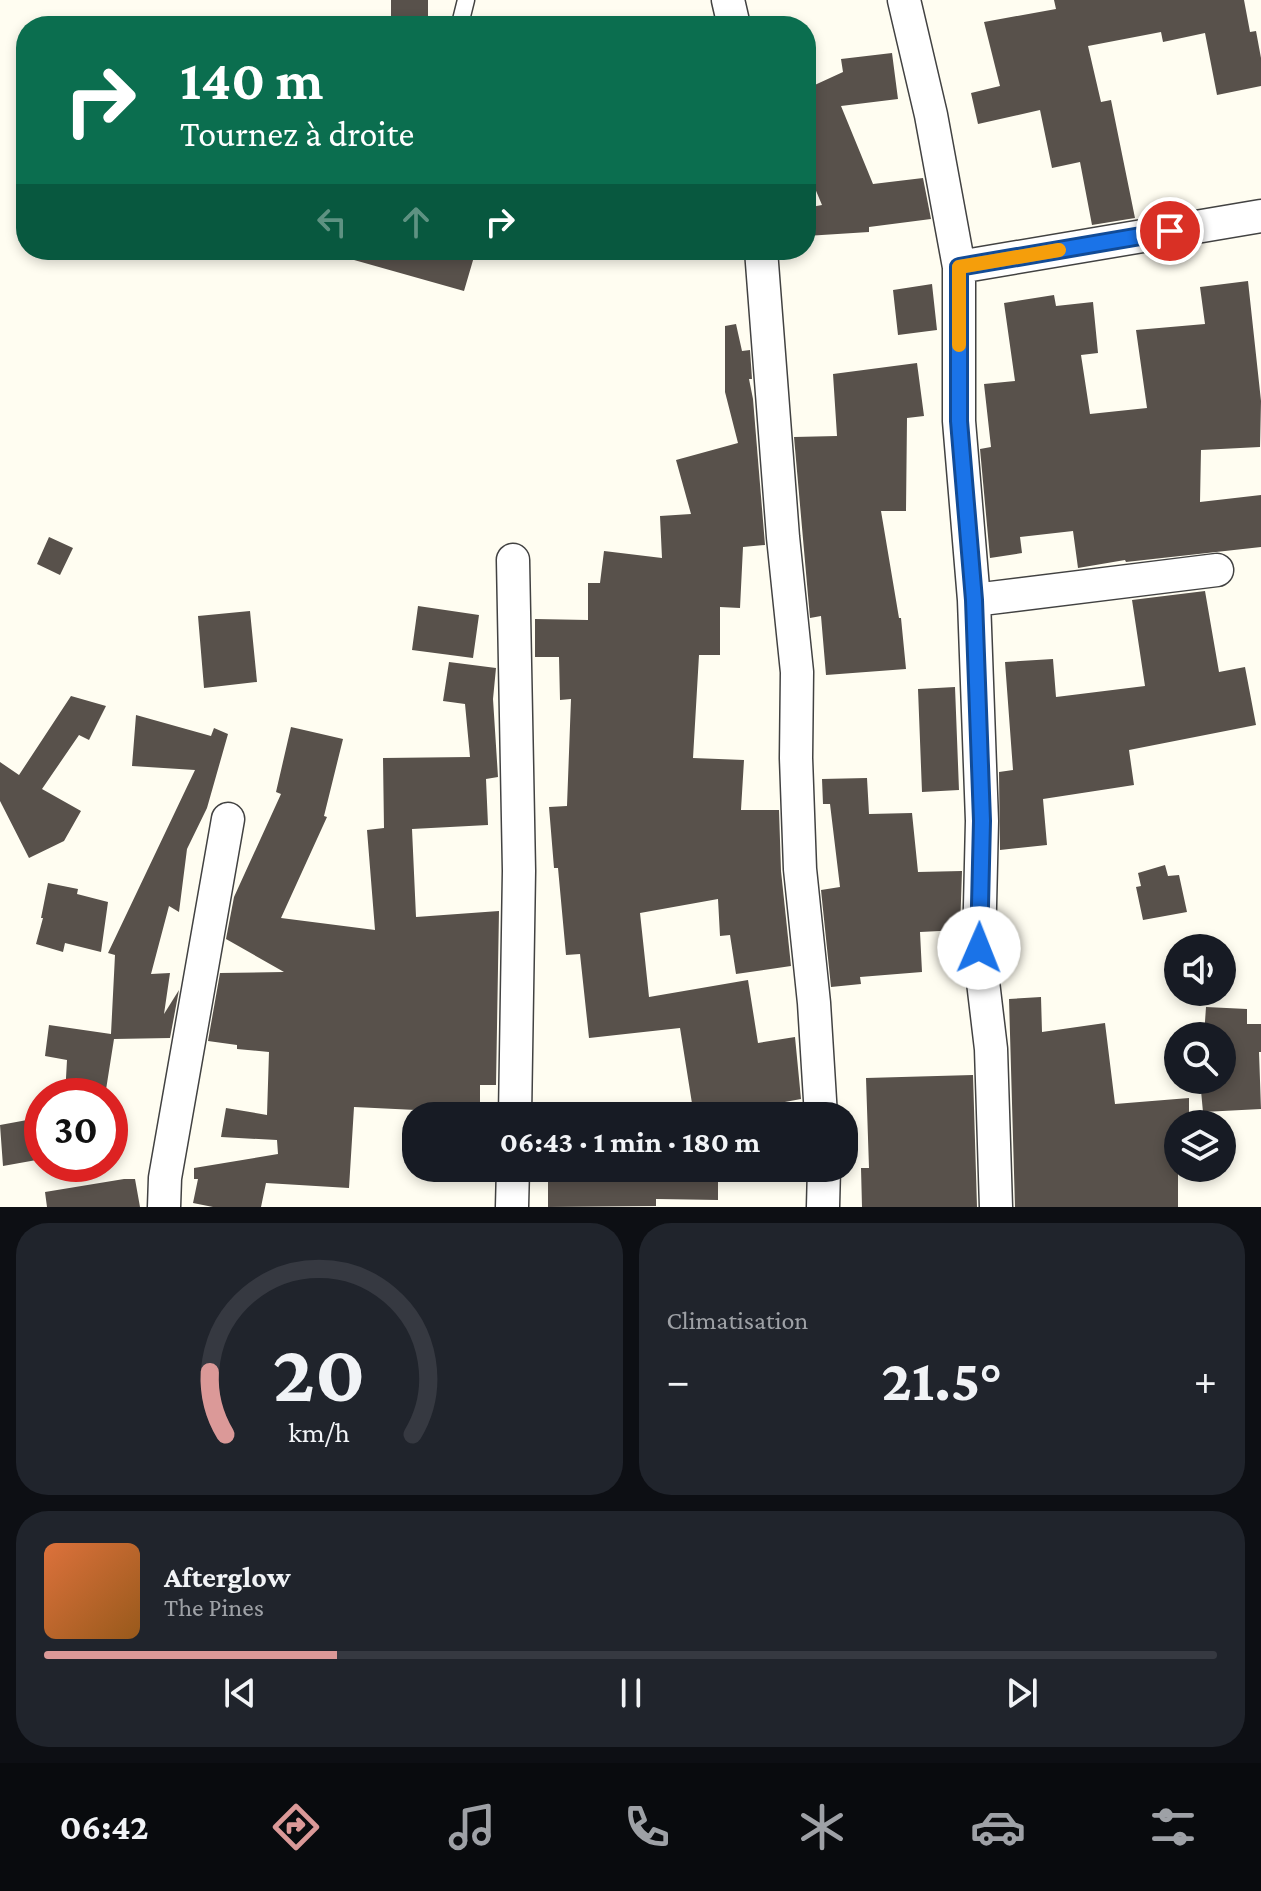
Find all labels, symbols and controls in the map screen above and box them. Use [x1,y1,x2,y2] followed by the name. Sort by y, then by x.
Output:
[48,48,152,152] icon: right
[180,49,323,111] text: 140 m
[180,114,414,154] text: Tournez à droite
[1136,197,1204,265] pin
[310,200,354,244] icon: left
[394,200,438,244] icon: ahead
[478,200,522,244] icon: right
[1148,209,1192,253] icon: arrive
[937,906,1021,990] position arrow
[1164,934,1236,1182] map controls
[1164,934,1236,1006] button: sound
[1164,1022,1236,1094] button: search
[24,1078,128,1182] speed limit sign: 30
[1164,1110,1236,1182] button: layers
[500,1125,760,1158] text: 06:43 · 1 min · 180 m
[667,1306,808,1335] text: Climatisation
[273,1326,366,1419] text: 20
[881,1346,1002,1413] text: 21.5°
[667,1356,690,1404] text: −
[1194,1356,1217,1404] text: +
[288,1416,350,1448] text: km/h
[164,1560,291,1593] text: Afterglow
[164,1593,264,1622] text: The Pines
[218,1671,262,1715] icon: previous
[609,1671,653,1715] icon: pause
[1000,1671,1044,1715] icon: next
[268,1799,324,1855] icon: directions
[444,1799,500,1855] icon: music
[619,1799,675,1855] icon: phone
[794,1799,850,1855] icon: climate
[970,1799,1026,1855] icon: car
[1145,1799,1201,1855] icon: filters
[60,1807,149,1847] text: 06:42

